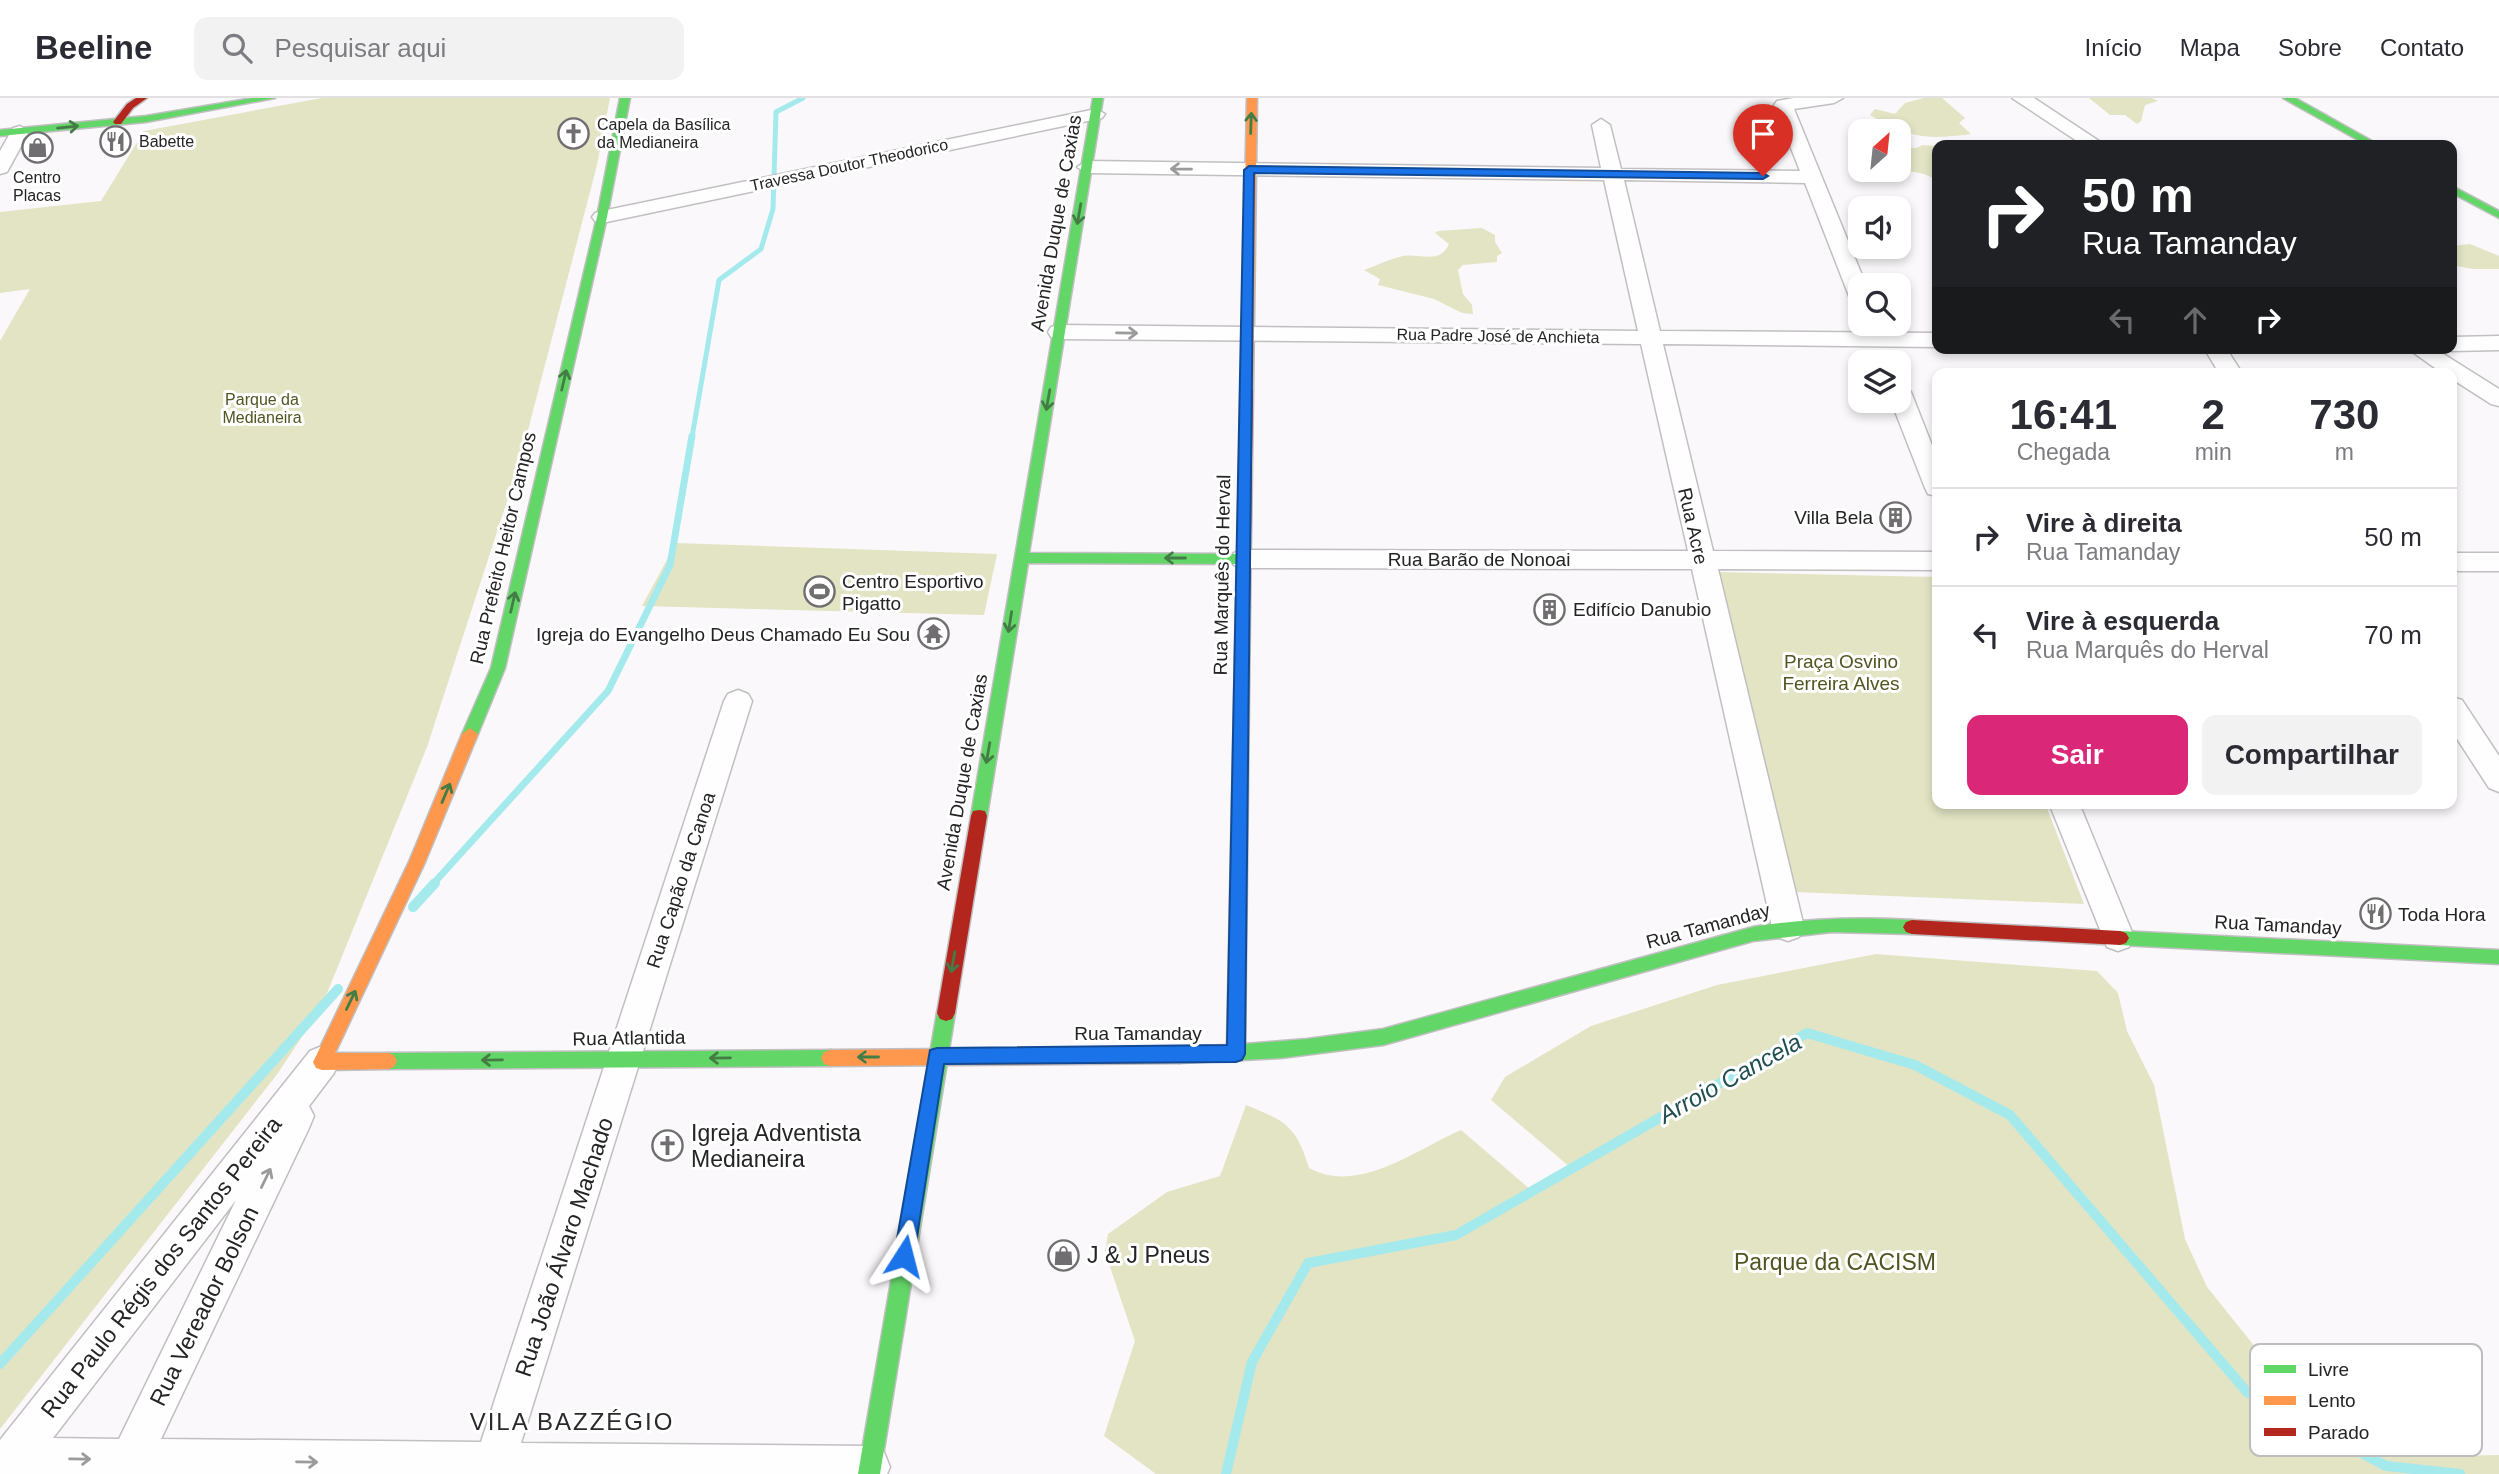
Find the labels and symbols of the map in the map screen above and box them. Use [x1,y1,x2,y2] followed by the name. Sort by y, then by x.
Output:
[1733,104,1793,176] pin
[1244,112,1257,135] one-way arrow
[1027,113,1085,333] street label: Avenida Duque de Caxias
[557,116,591,150] church icon: Capela da Basílica da Medianeira
[597,116,731,151] place label: Capela da Basílica da Medianeira
[1848,119,1911,182] north arrow
[56,121,79,134] one-way arrow
[99,124,133,158] restaurant icon: Babette
[20,131,54,165] shop icon: Centro Placas
[139,133,194,150] place label: Babette
[749,136,950,194] street label: Travessa Doutor Theodorico
[1169,162,1192,176] one-way arrow
[13,169,61,204] place label: Centro Placas
[1072,202,1085,225] one-way arrow
[1115,326,1138,340] one-way arrow
[1396,326,1600,346] street label: Rua Padre José de Anchieta
[558,369,572,392] one-way arrow
[1040,388,1054,411] one-way arrow
[222,391,302,426] park label: Parque da Medianeira
[466,430,540,666] street label: Rua Prefeito Heitor Campos
[1210,475,1234,675] street label: Rua Marquês do Herval
[1674,486,1712,566] street label: Rua Acre
[1879,500,1913,534] building icon: Villa Bela
[1794,507,1873,528] place label: Villa Bela
[1388,549,1570,570] street label: Rua Barão de Nonoai
[1164,551,1187,565] one-way arrow
[842,571,984,614] place label: Centro Esportivo Pigatto
[802,575,836,609] sports icon: Centro Esportivo Pigatto
[507,591,521,614] one-way arrow
[1533,592,1567,626] building icon: Edifício Danubio
[1573,599,1711,620] place label: Edifício Danubio
[1003,610,1016,633] one-way arrow
[916,617,950,651] temple icon: Igreja do Evangelho Deus Chamado Eu Sou
[536,624,910,645] place label: Igreja do Evangelho Deus Chamado Eu Sou
[1782,651,1900,694] park label: Praça Osvino Ferreira Alves
[933,672,991,892] street label: Avenida Duque de Caxias
[981,741,994,763] one-way arrow
[440,783,453,805] one-way arrow
[643,789,720,971] street label: Rua Capão da Canoa
[2358,897,2392,931] restaurant icon: Toda Hora
[1644,899,1773,953] street label: Rua Tamanday
[2398,904,2486,925] place label: Toda Hora
[2214,911,2343,939] street label: Rua Tamanday
[946,950,959,973] one-way arrow
[344,990,358,1011] one-way arrow
[1074,1023,1202,1044] street label: Rua Tamanday
[572,1027,686,1049] street label: Rua Atlantida
[1652,1028,1806,1129] water label: Arroio Cancela
[857,1050,880,1064] one-way arrow
[709,1051,732,1065] one-way arrow
[481,1054,504,1067] one-way arrow
[35,1111,287,1423] street label: Rua Paulo Régis dos Santos Pereira
[510,1114,618,1380] street label: Rua João Álvaro Machado
[691,1120,861,1172] place label: Igreja Adventista Medianeira
[651,1129,685,1163] church icon: Igreja Adventista Medianeira
[260,1168,274,1189] one-way arrow
[144,1202,264,1410] street label: Rua Vereador Bolson
[867,1219,941,1293] position arrow
[1047,1238,1081,1272] shop icon: J & J Pneus
[1087,1242,1210,1268] place label: J & J Pneus
[1734,1249,1936,1275] park label: Parque da CACISM
[2250,1344,2482,1456] legend
[2308,1359,2349,1380] text: Livre
[2308,1390,2356,1411] text: Lento
[470,1408,674,1435] district label: VILA BAZZÉGIO
[2308,1422,2369,1443] text: Parado
[68,1452,91,1466] one-way arrow
[295,1455,318,1468] one-way arrow

